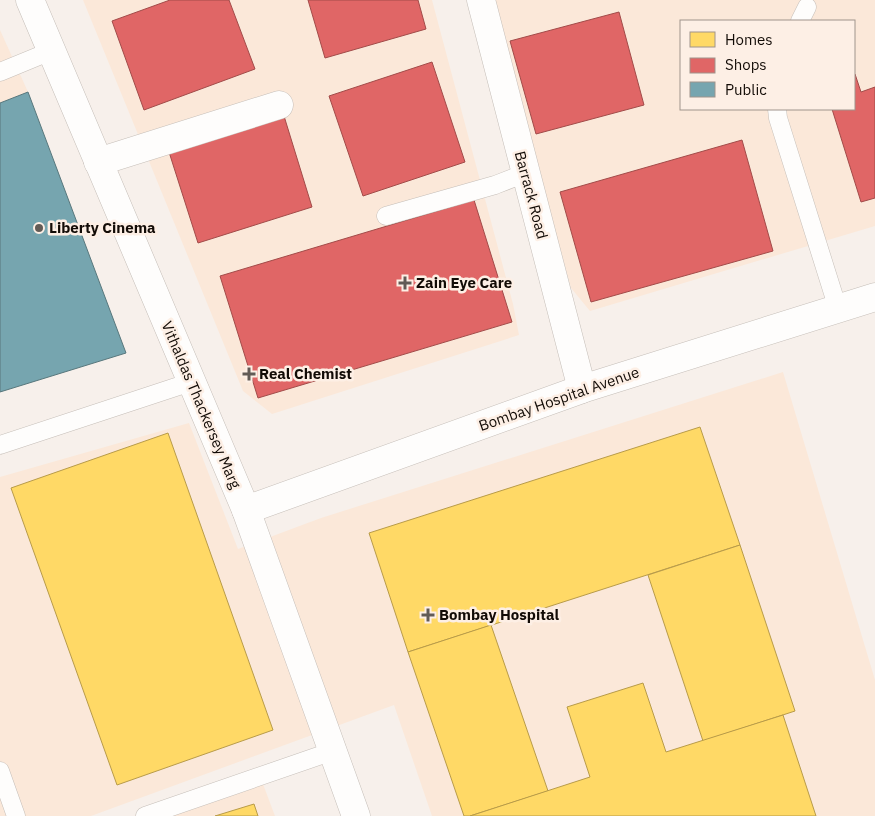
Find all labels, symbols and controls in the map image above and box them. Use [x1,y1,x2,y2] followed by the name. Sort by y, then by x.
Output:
[680,20,855,110] legend
[725,30,773,49] text: Homes
[725,55,767,74] text: Shops
[725,80,767,99] text: Public
[511,149,552,241] street label: Barrack Road
[49,218,156,237] place label: Liberty Cinema
[33,222,45,234] marker: Liberty Cinema
[416,273,512,292] place label: Zain Eye Care
[398,276,412,290] marker: Zain Eye Care
[158,318,245,491] street label: Vithaldas Thackersey Marg
[476,362,642,435] street label: Bombay Hospital Avenue
[259,364,352,383] place label: Real Chemist
[243,368,255,380] marker: Real Chemist
[439,605,560,624] place label: Bombay Hospital
[421,608,435,622] marker: Bombay Hospital

